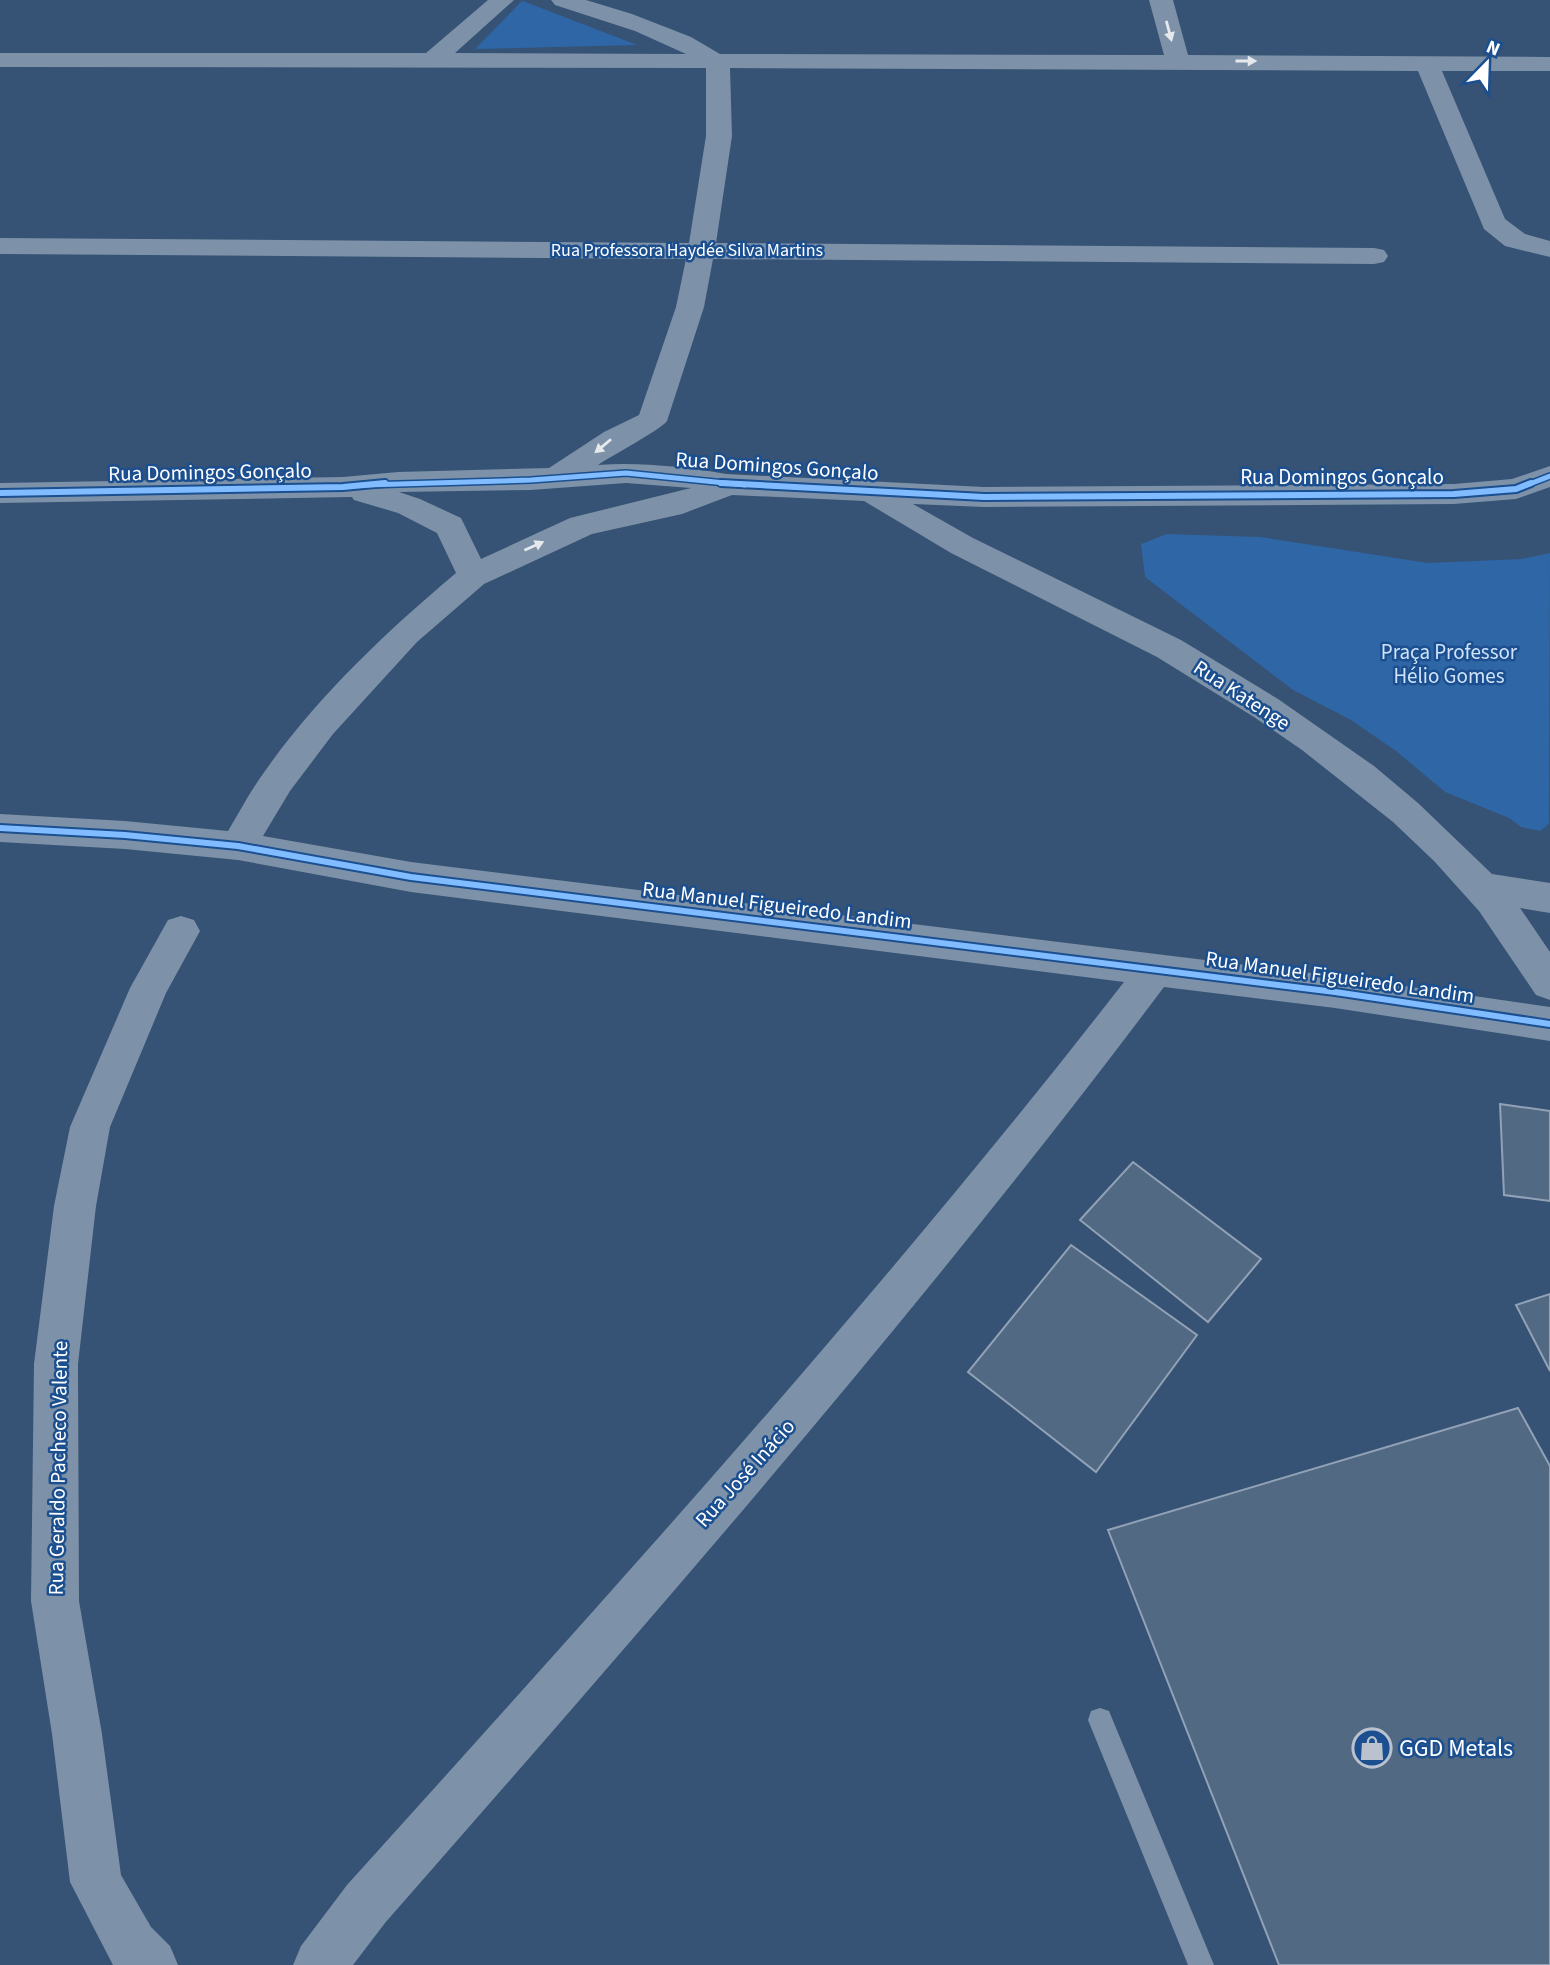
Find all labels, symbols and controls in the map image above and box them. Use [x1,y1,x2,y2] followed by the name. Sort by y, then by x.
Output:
[1165,21,1175,42] one-way arrow
[1452,28,1522,98] north arrow
[1482,34,1504,64] text: N
[1235,56,1257,67] one-way arrow
[551,238,823,263] street label: Rua Professora Haydée Silva Martins
[594,438,612,454] one-way arrow
[674,444,880,488] street label: Rua Domingos Gonçalo
[108,455,312,489] street label: Rua Domingos Gonçalo
[1240,462,1444,492] street label: Rua Domingos Gonçalo
[524,541,544,552] one-way arrow
[1381,637,1518,691] park label: Praça Professor Hélio Gomes
[1188,652,1296,738] street label: Rua Katenge
[641,874,913,936] street label: Rua Manuel Figueiredo Landim
[1204,943,1476,1011] street label: Rua Manuel Figueiredo Landim
[41,1340,75,1596] street label: Rua Geraldo Pacheco Valente
[688,1412,802,1534] street label: Rua José Inácio
[1351,1727,1393,1769] shop icon: GGD Metals
[1399,1731,1513,1766] place label: GGD Metals

